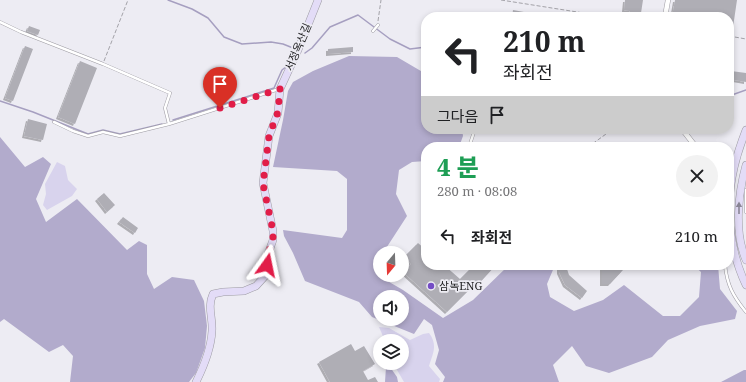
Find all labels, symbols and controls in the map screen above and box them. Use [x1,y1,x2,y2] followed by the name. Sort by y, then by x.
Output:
[281,21,314,73] street label: 서정옥산길
[503,22,585,60] text: 210 m
[437,28,489,80] icon: left
[503,60,553,84] text: 좌회전
[203,67,237,108] pin
[209,73,231,95] icon: arrive
[486,104,508,126] icon: arrive
[437,106,478,126] text: 그다음
[437,150,479,183] text: 4 분
[676,155,718,197] button: close
[437,182,517,200] text: 280 m · 08:08
[736,201,742,214] one-way arrow
[437,225,459,247] icon: left
[675,226,718,246] text: 210 m
[471,227,512,247] text: 좌회전
[246,244,288,286] position arrow
[373,246,409,282] north arrow
[373,246,409,370] map controls
[439,278,482,293] place label: 삼녹ENG
[426,281,436,291] marker: 삼녹ENG
[373,290,409,326] button: sound
[373,334,409,370] button: layers

